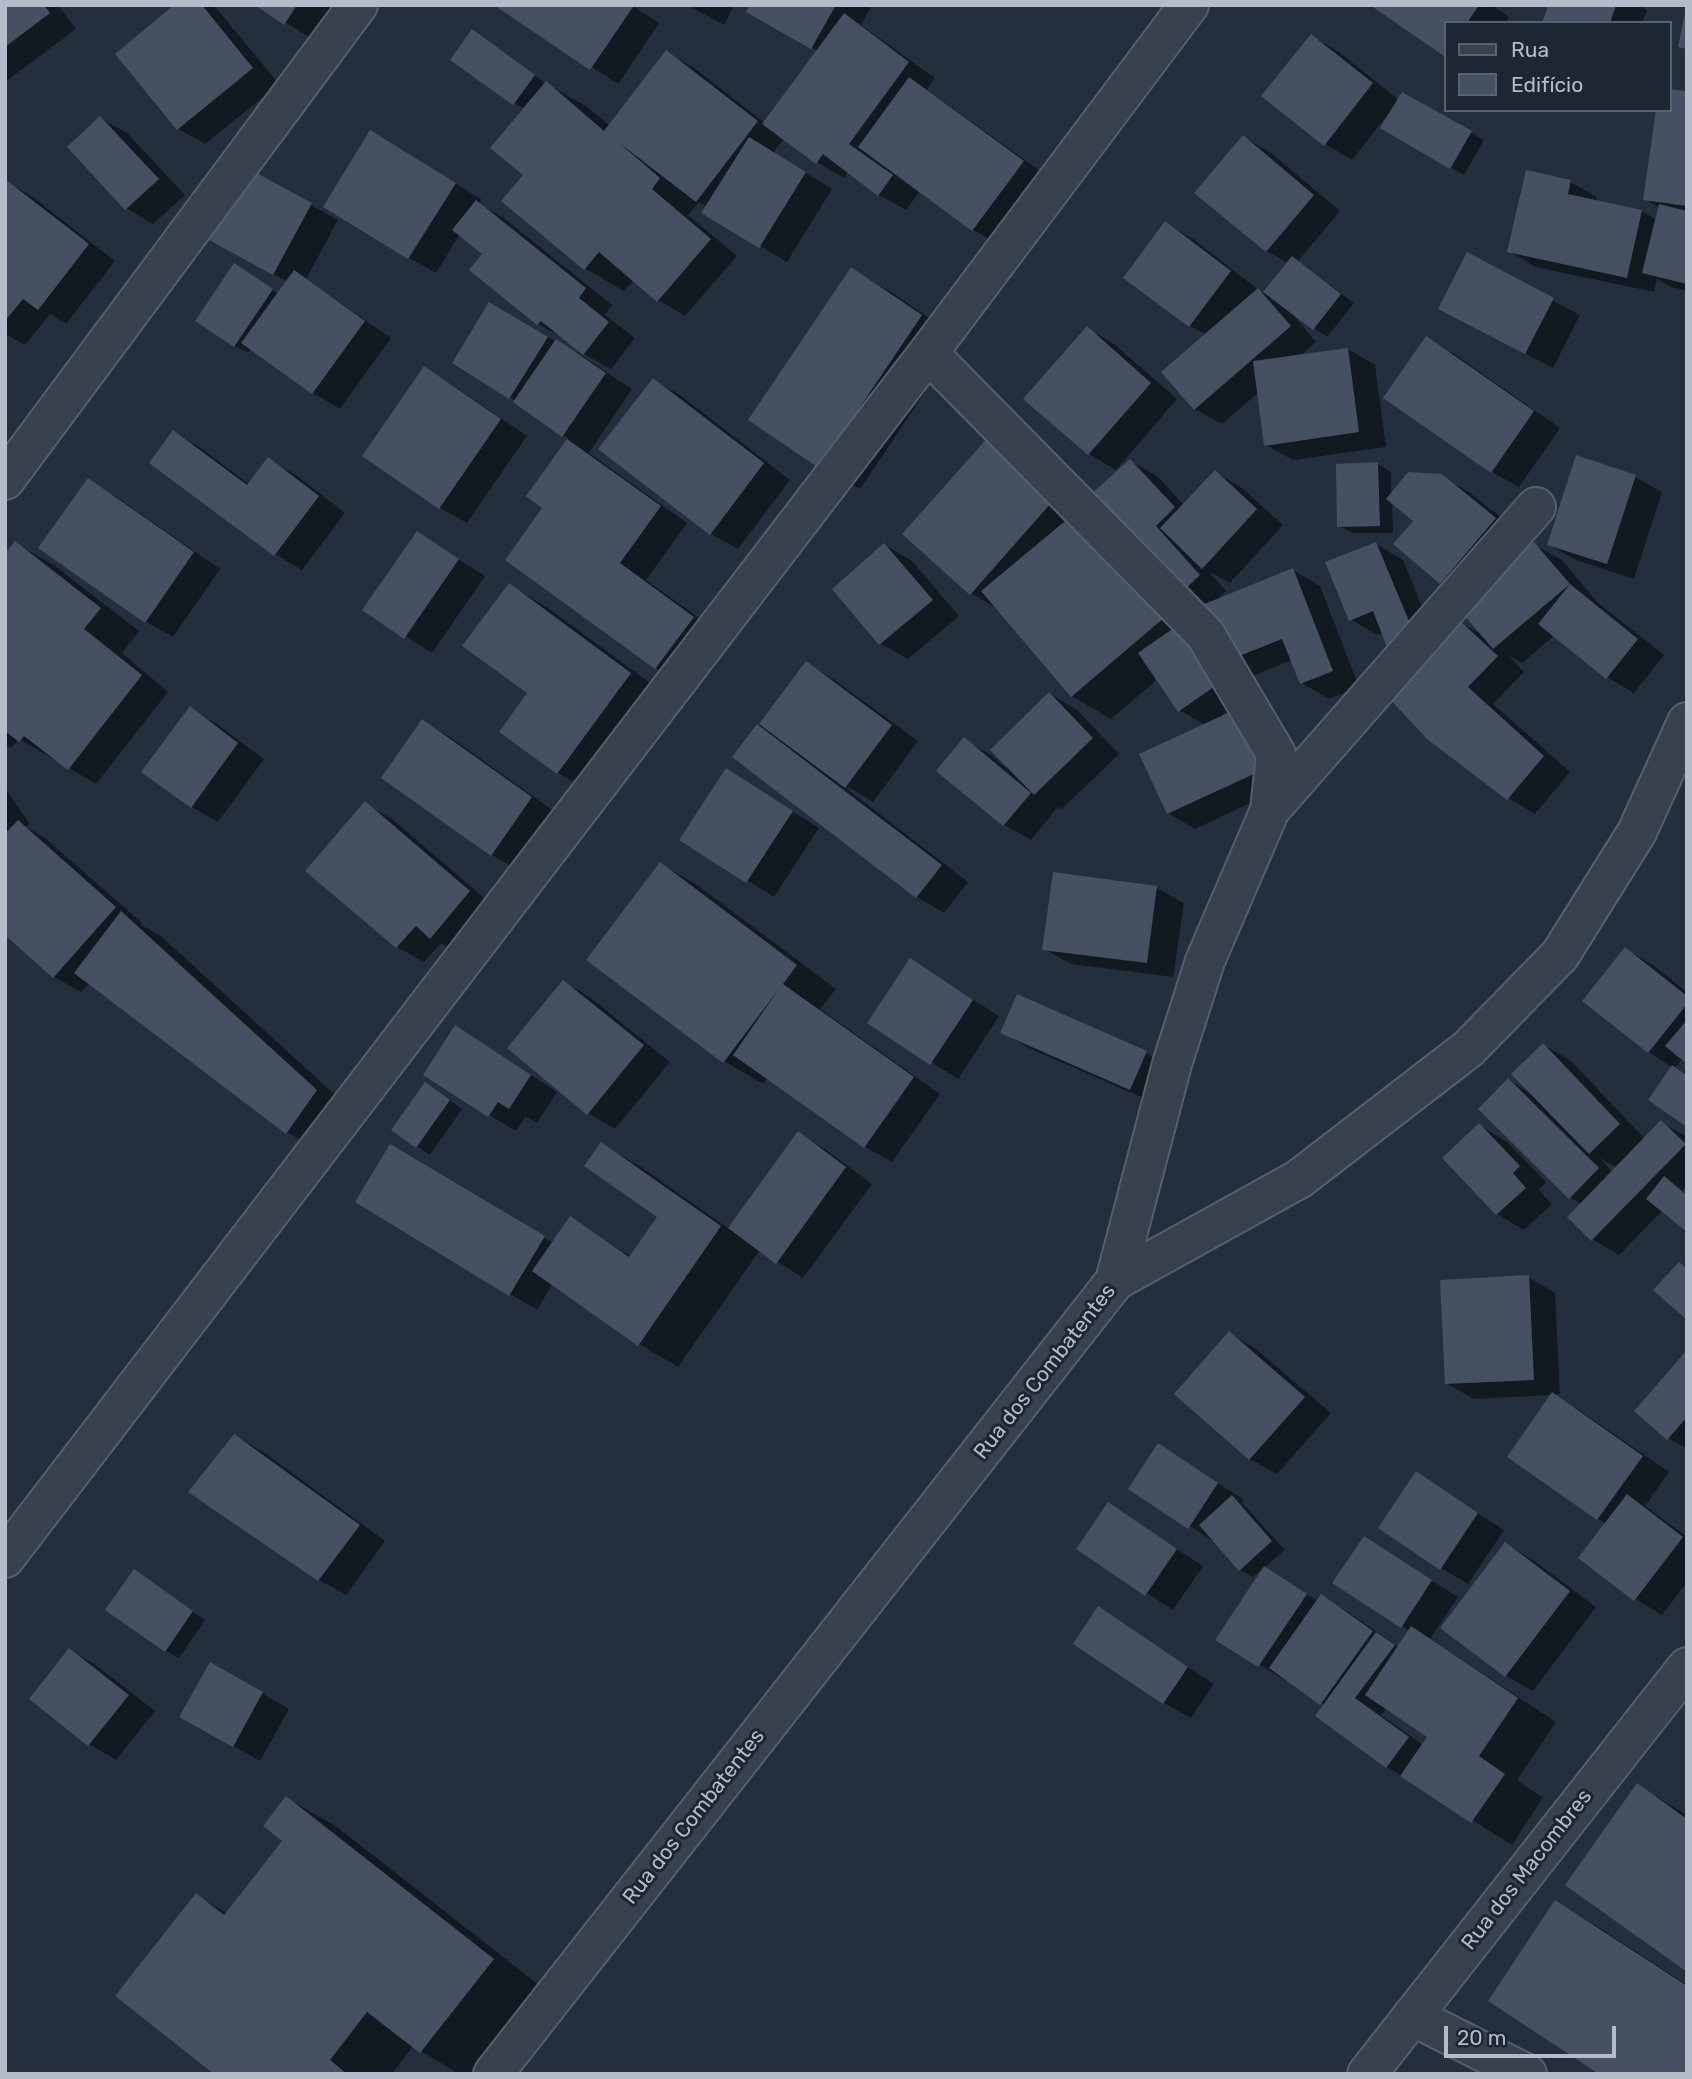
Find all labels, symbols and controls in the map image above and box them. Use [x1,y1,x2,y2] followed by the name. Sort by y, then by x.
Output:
[1444,21,1671,112] legend
[1511,37,1549,62] text: Rua
[1511,72,1583,97] text: Edifício
[969,1279,1121,1465] street label: Rua dos Combatentes
[618,1724,770,1910] street label: Rua dos Combatentes
[1456,1785,1598,1955] street label: Rua dos Macombres
[1447,2012,1618,2056] scale bar
[1457,2025,1506,2050] text: 20 m

